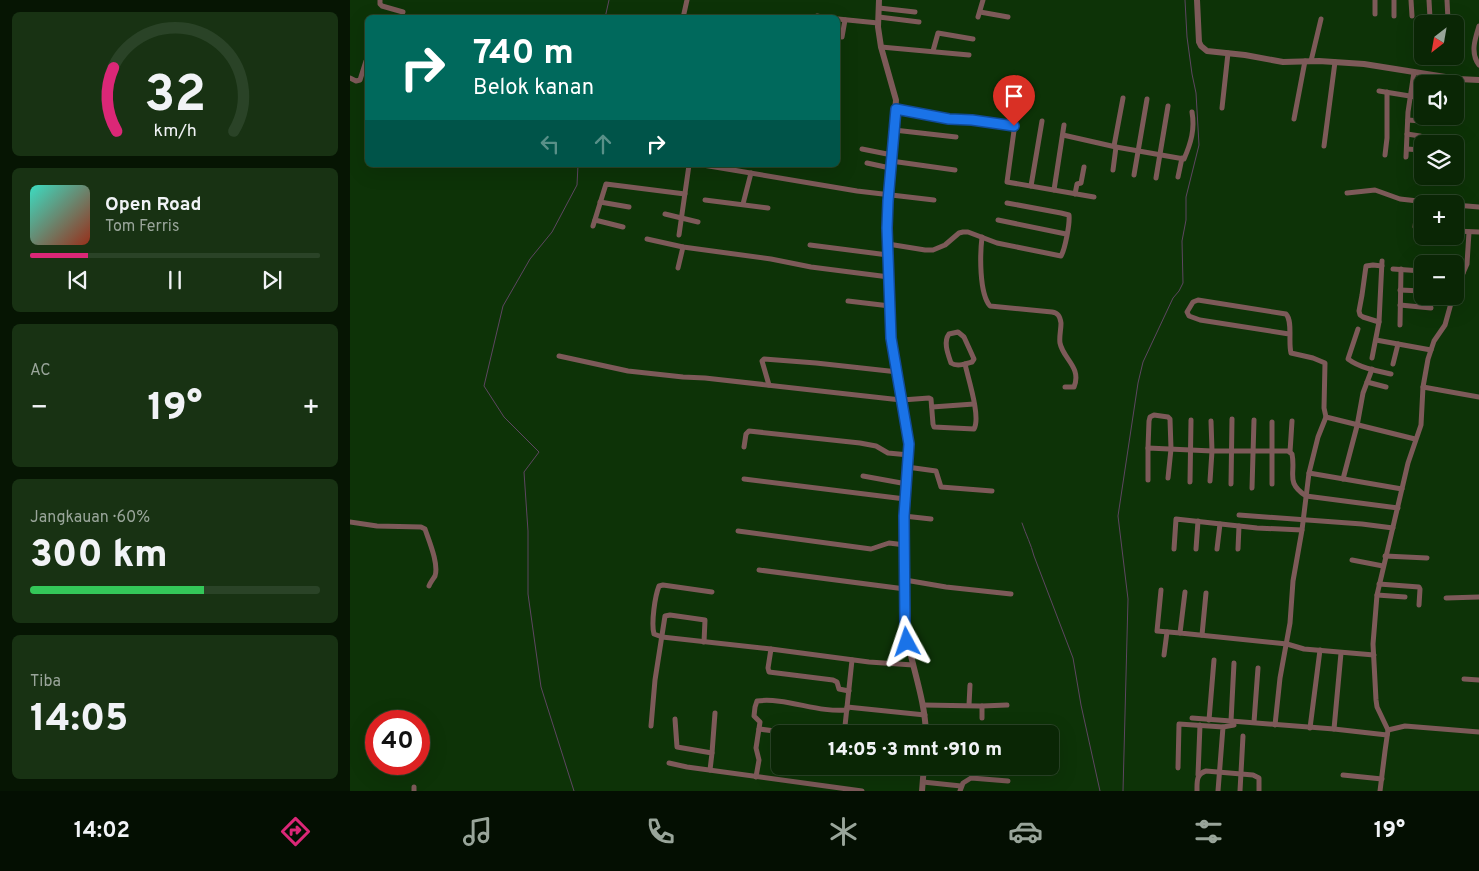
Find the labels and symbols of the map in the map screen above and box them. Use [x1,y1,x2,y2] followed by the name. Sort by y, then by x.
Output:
[1414,15,1464,65] north arrow
[993,75,1035,126] pin
[880,615,932,667] position arrow
[365,710,430,775] speed limit sign: 40

